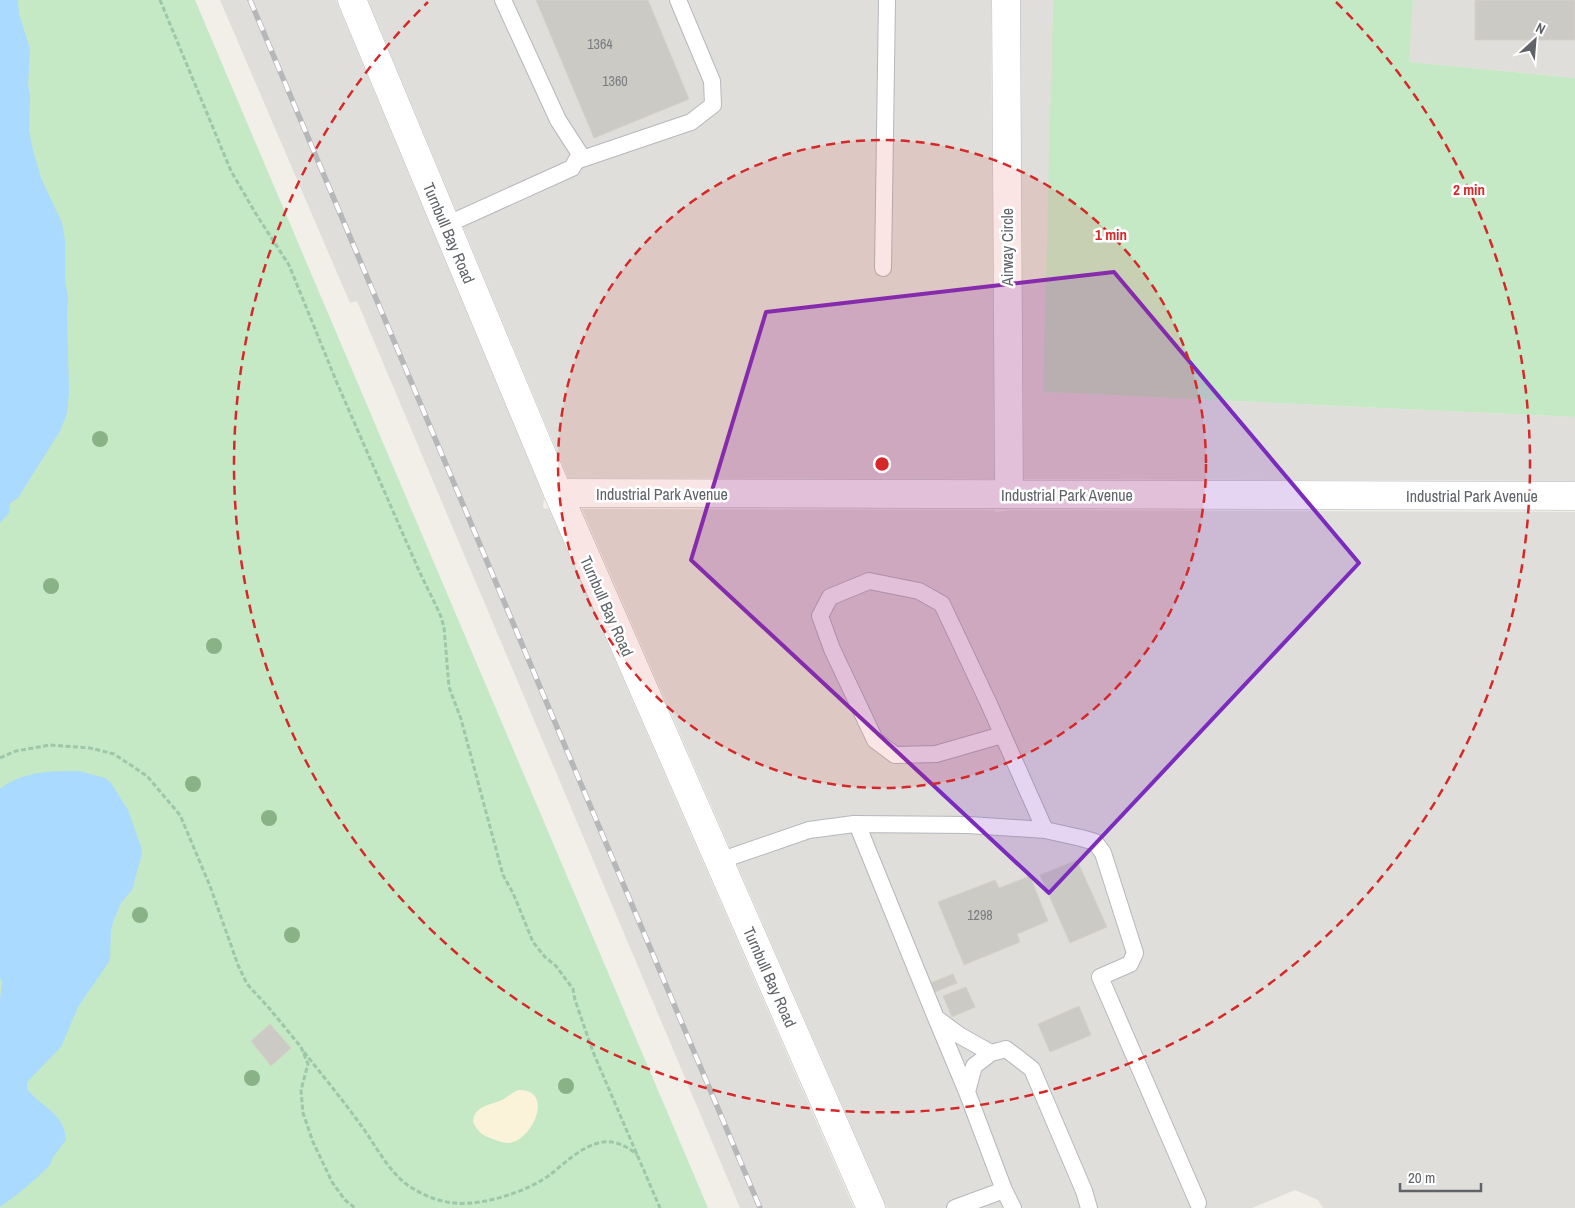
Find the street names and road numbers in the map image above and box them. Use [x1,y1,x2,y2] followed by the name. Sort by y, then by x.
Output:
[418,179,480,287] street label: Turnbull Bay Road
[996,208,1018,287] street label: Airway Circle
[596,483,728,505] street label: Industrial Park Avenue
[1001,484,1133,506] street label: Industrial Park Avenue
[1406,485,1538,507] street label: Industrial Park Avenue
[575,552,639,660] street label: Turnbull Bay Road
[738,923,802,1031] street label: Turnbull Bay Road

